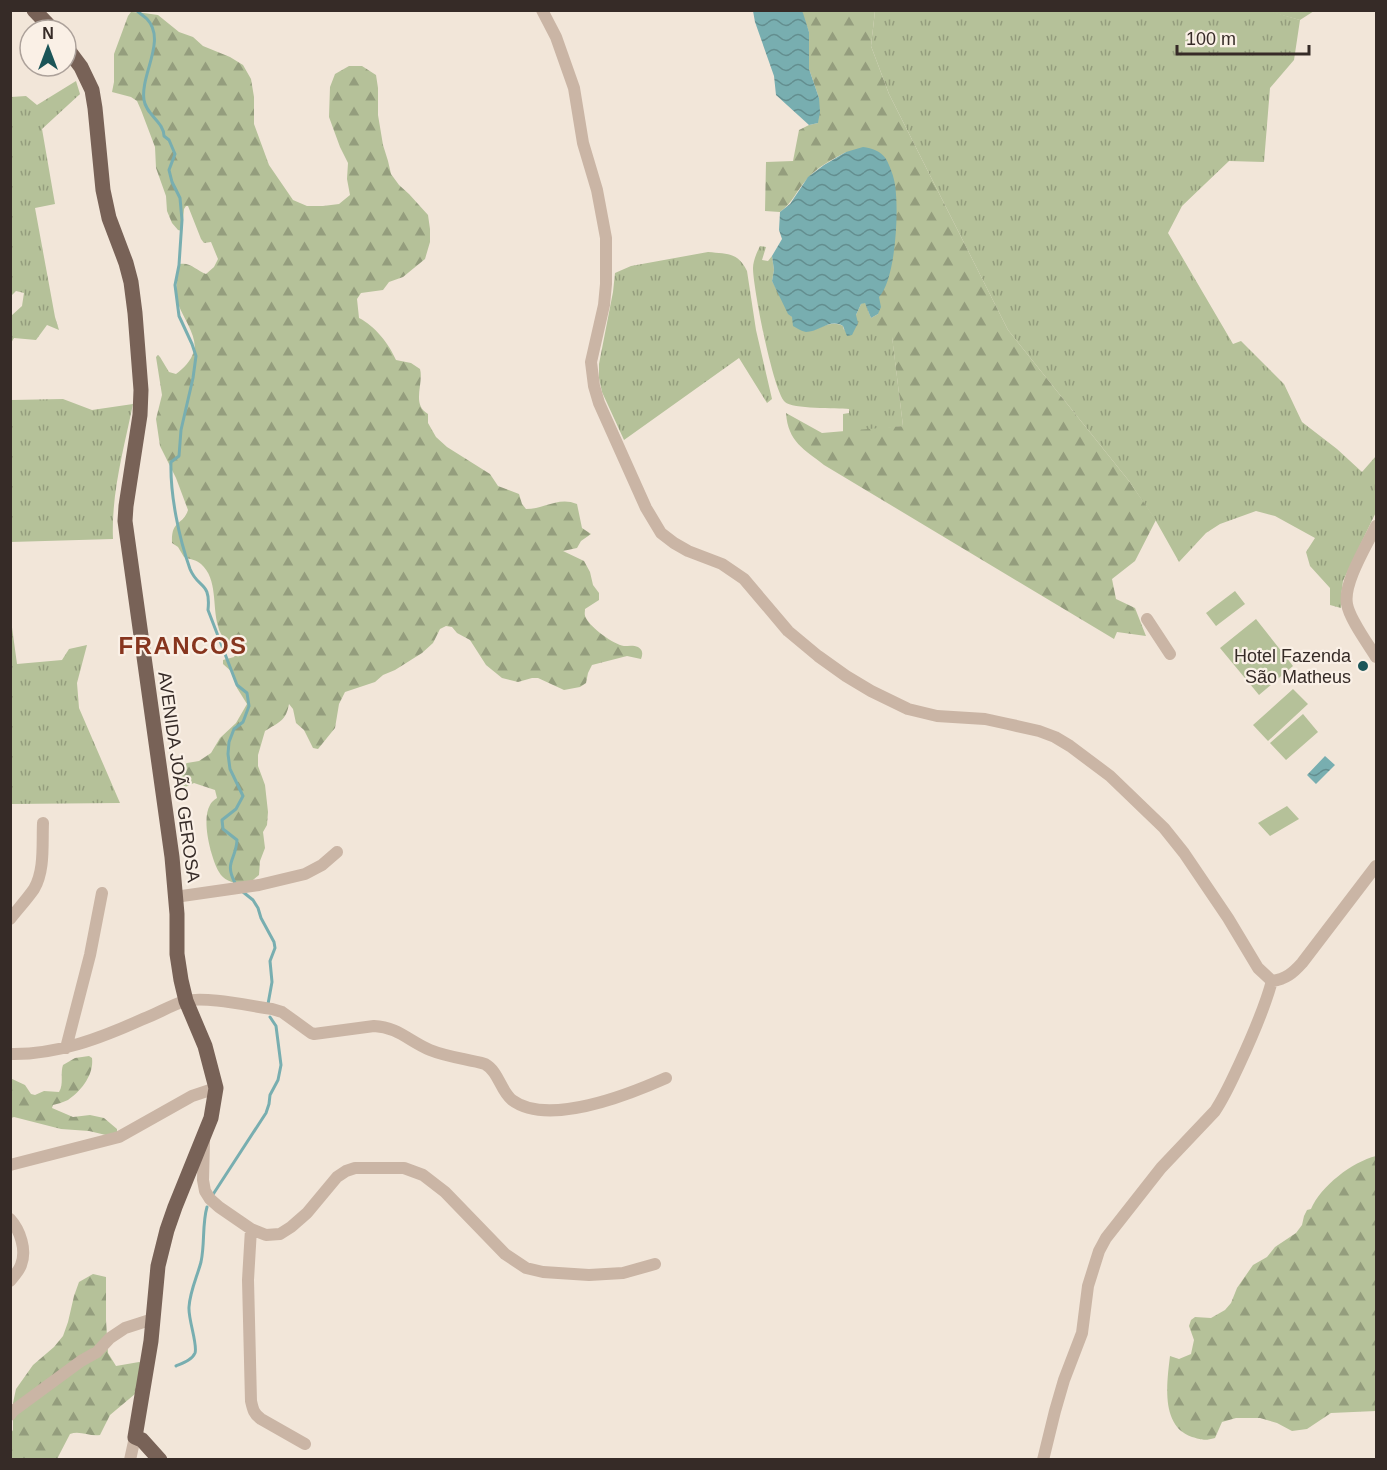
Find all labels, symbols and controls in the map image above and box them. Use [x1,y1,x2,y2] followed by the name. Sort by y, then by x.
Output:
[18,18,78,78] north arrow
[1177,18,1309,56] scale bar
[42,25,54,42] text: N
[1186,29,1236,49] text: 100 m
[118,632,248,659] district label: FRANCOS
[1234,646,1352,687] place label: Hotel Fazenda São Matheus
[1356,659,1370,673] marker: Hotel Fazenda São Matheus
[154,670,205,884] street label: AVENIDA JOÃO GEROSA

